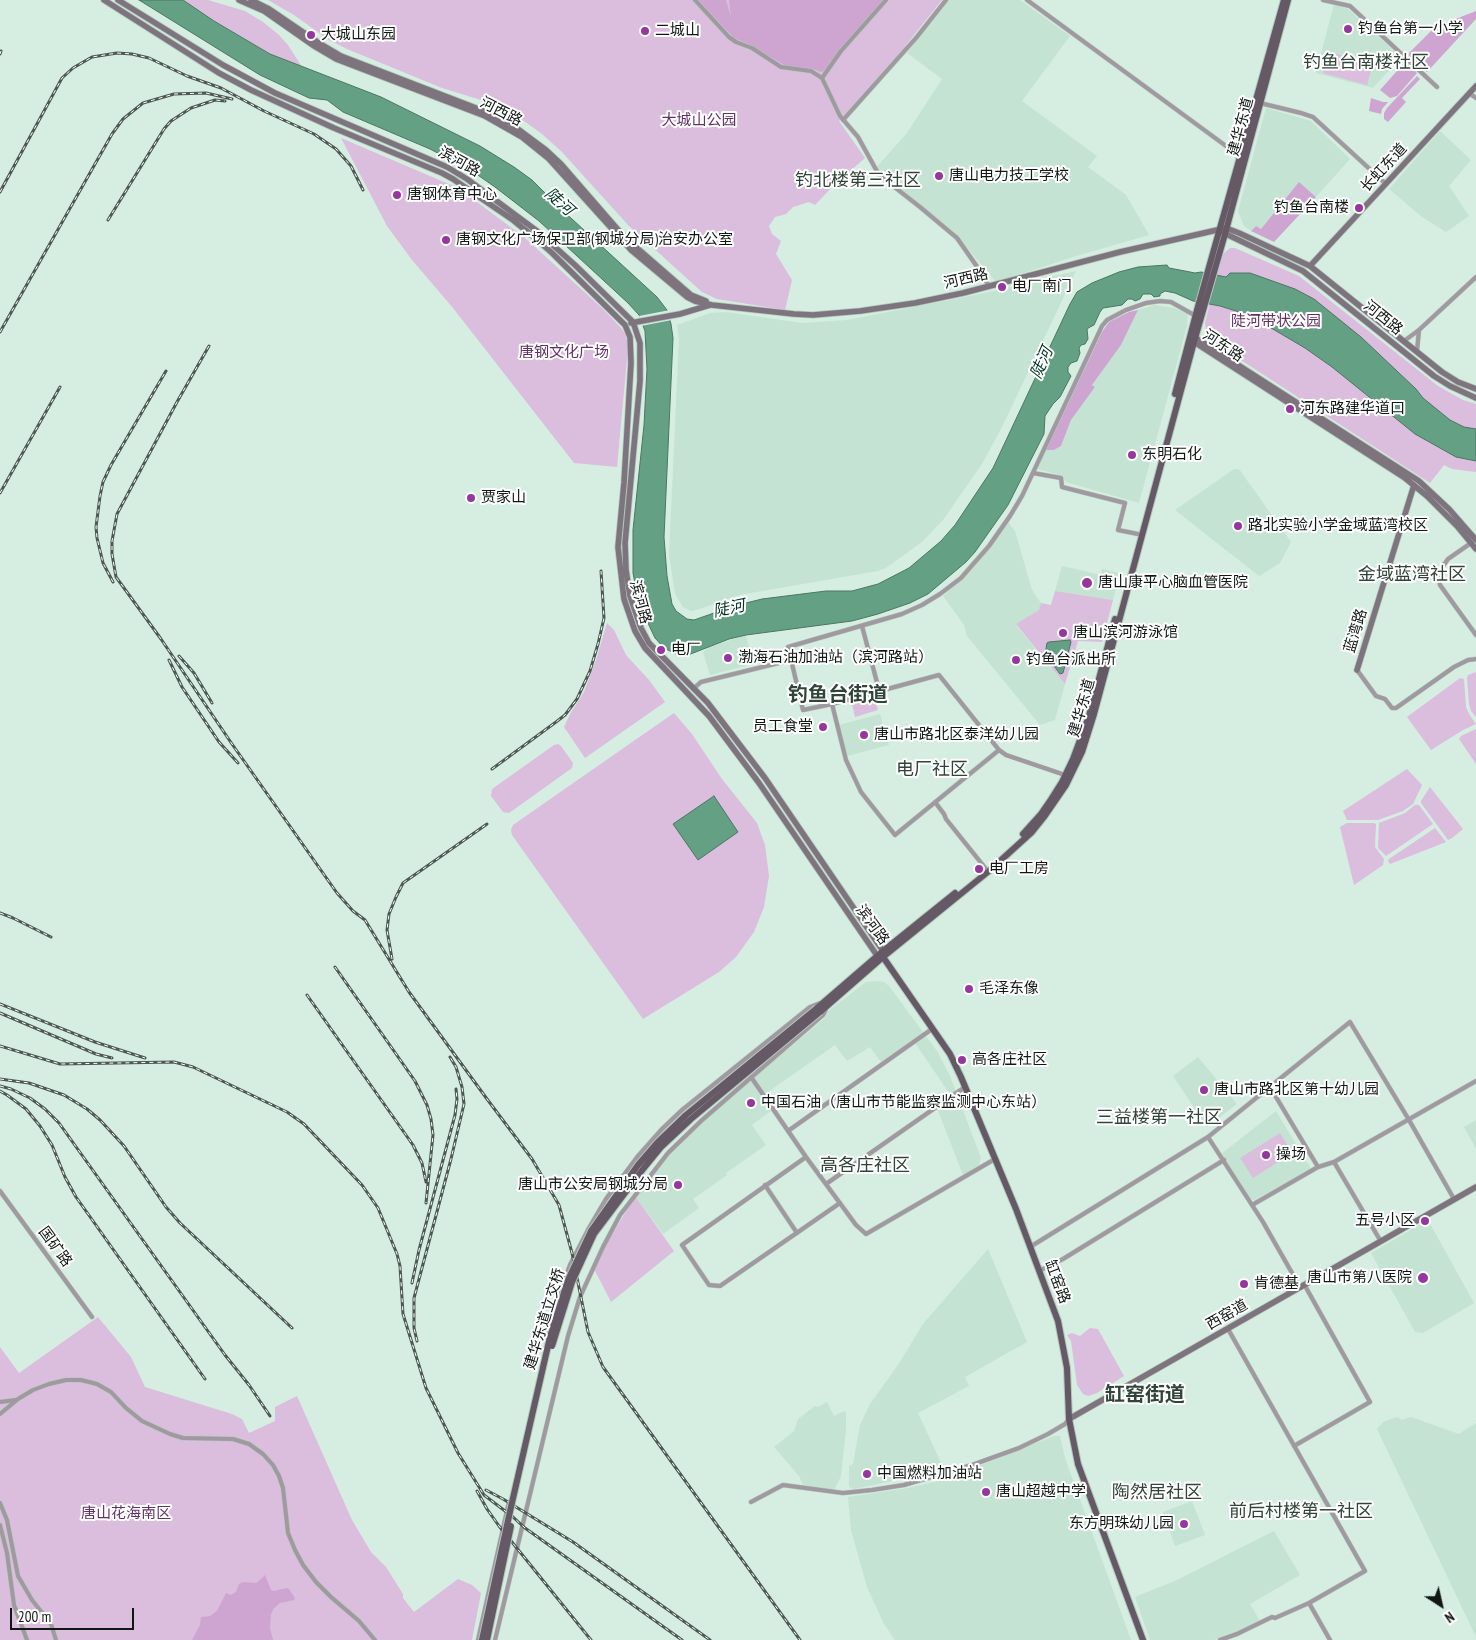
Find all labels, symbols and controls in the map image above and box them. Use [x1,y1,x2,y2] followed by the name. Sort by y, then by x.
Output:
[1358,20,1463,38] place label: 钓鱼台第一小学
[655,22,700,40] place label: 二城山
[1342,23,1354,35] marker: 钓鱼台第一小学
[639,25,651,37] marker: 二城山
[321,26,396,44] place label: 大城山东园
[305,29,317,41] marker: 大城山东园
[1303,52,1429,74] district label: 钓鱼台南楼社区
[477,94,525,130] street label: 河西路
[1225,96,1257,158] street label: 建华东道
[662,112,736,130] park label: 大城山公园
[1357,140,1411,196] street label: 长虹东道
[435,143,483,181] street label: 滨河路
[949,167,1069,185] place label: 唐山电力技工学校
[795,170,921,192] district label: 钓北楼第三社区
[933,170,945,182] marker: 唐山电力技工学校
[541,184,577,220] water label: 陡河
[407,186,497,204] place label: 唐钢体育中心
[391,189,403,201] marker: 唐钢体育中心
[1274,199,1349,217] place label: 钓鱼台南楼
[1353,202,1365,214] marker: 钓鱼台南楼
[456,231,733,249] place label: 唐钢文化广场保卫部(钢城分局)治安办公室
[440,234,452,246] marker: 唐钢文化广场保卫部(钢城分局)治安办公室
[942,265,990,293] street label: 河西路
[1012,278,1072,296] place label: 电厂南门
[996,281,1008,293] marker: 电厂南门
[1360,297,1406,339] street label: 河西路
[1231,313,1321,331] park label: 陡河带状公园
[1199,326,1247,366] street label: 河东路
[519,344,609,362] park label: 唐钢文化广场
[1027,344,1057,382] water label: 陡河
[1300,400,1405,418] place label: 河东路建华道口
[1284,403,1296,415] marker: 河东路建华道口
[1142,446,1202,464] place label: 东明石化
[1126,449,1138,461] marker: 东明石化
[481,489,526,507] place label: 贾家山
[465,492,477,504] marker: 贾家山
[1248,517,1428,535] place label: 路北实验小学金域蓝湾校区
[1232,520,1244,532] marker: 路北实验小学金域蓝湾校区
[1358,564,1466,586] district label: 金域蓝湾社区
[1098,574,1248,592] place label: 唐山康平心脑血管医院
[1080,576,1094,590] marker: 唐山康平心脑血管医院
[625,578,655,626] street label: 滨河路
[711,596,747,622] water label: 陡河
[1341,607,1371,655] street label: 蓝湾路
[1073,624,1178,642] place label: 唐山滨河游泳馆
[1057,627,1069,639] marker: 唐山滨河游泳馆
[671,641,701,659] place label: 电厂
[655,644,667,656] marker: 电厂
[738,649,933,667] place label: 渤海石油加油站（滨河路站）
[1026,651,1116,669] place label: 钓鱼台派出所
[722,652,734,664] marker: 渤海石油加油站（滨河路站）
[1010,654,1022,666] marker: 钓鱼台派出所
[1065,677,1099,739] street label: 建华东道
[788,683,888,707] district label: 钓鱼台街道
[753,718,813,736] place label: 员工食堂
[817,721,829,733] marker: 员工食堂
[874,726,1039,744] place label: 唐山市路北区泰洋幼儿园
[858,729,870,741] marker: 唐山市路北区泰洋幼儿园
[896,759,968,781] district label: 电厂社区
[989,860,1049,878] place label: 电厂工房
[973,863,985,875] marker: 电厂工房
[851,902,893,948] street label: 滨河路
[979,980,1039,998] place label: 毛泽东像
[963,983,975,995] marker: 毛泽东像
[972,1051,1047,1069] place label: 高各庄社区
[956,1054,968,1066] marker: 高各庄社区
[1214,1081,1379,1099] place label: 唐山市路北区第十幼儿园
[1198,1084,1210,1096] marker: 唐山市路北区第十幼儿园
[761,1094,1046,1112] place label: 中国石油（唐山市节能监察监测中心东站）
[745,1097,757,1109] marker: 中国石油（唐山市节能监察监测中心东站）
[1096,1107,1222,1129] district label: 三益楼第一社区
[1276,1146,1306,1164] place label: 操场
[1260,1149,1272,1161] marker: 操场
[820,1155,910,1177] district label: 高各庄社区
[518,1176,668,1194] place label: 唐山市公安局钢城分局
[672,1179,684,1191] marker: 唐山市公安局钢城分局
[1355,1212,1415,1230] place label: 五号小区
[1419,1215,1431,1227] marker: 五号小区
[34,1224,76,1270] street label: 国矿路
[1041,1258,1073,1306] street label: 缸窑路
[521,1266,569,1372] street label: 建华东道立交桥
[1307,1269,1412,1287] place label: 唐山市第八医院
[1416,1271,1430,1285] marker: 唐山市第八医院
[1254,1275,1299,1293] place label: 肯德基
[1238,1278,1250,1290] marker: 肯德基
[1203,1296,1251,1334] street label: 西窑道
[1105,1383,1185,1407] district label: 缸窑街道
[877,1465,982,1483] place label: 中国燃料加油站
[861,1468,873,1480] marker: 中国燃料加油站
[1112,1482,1202,1504] district label: 陶然居社区
[996,1483,1086,1501] place label: 唐山超越中学
[980,1486,992,1498] marker: 唐山超越中学
[1229,1501,1373,1523] district label: 前后村楼第一社区
[81,1505,171,1523] park label: 唐山花海南区
[1069,1515,1174,1533] place label: 东方明珠幼儿园
[1178,1518,1190,1530] marker: 东方明珠幼儿园
[1416,1580,1466,1630] north arrow
[12,1598,136,1630] scale bar
[18,1607,51,1626] text: 200 m
[1441,1608,1458,1627] text: N

